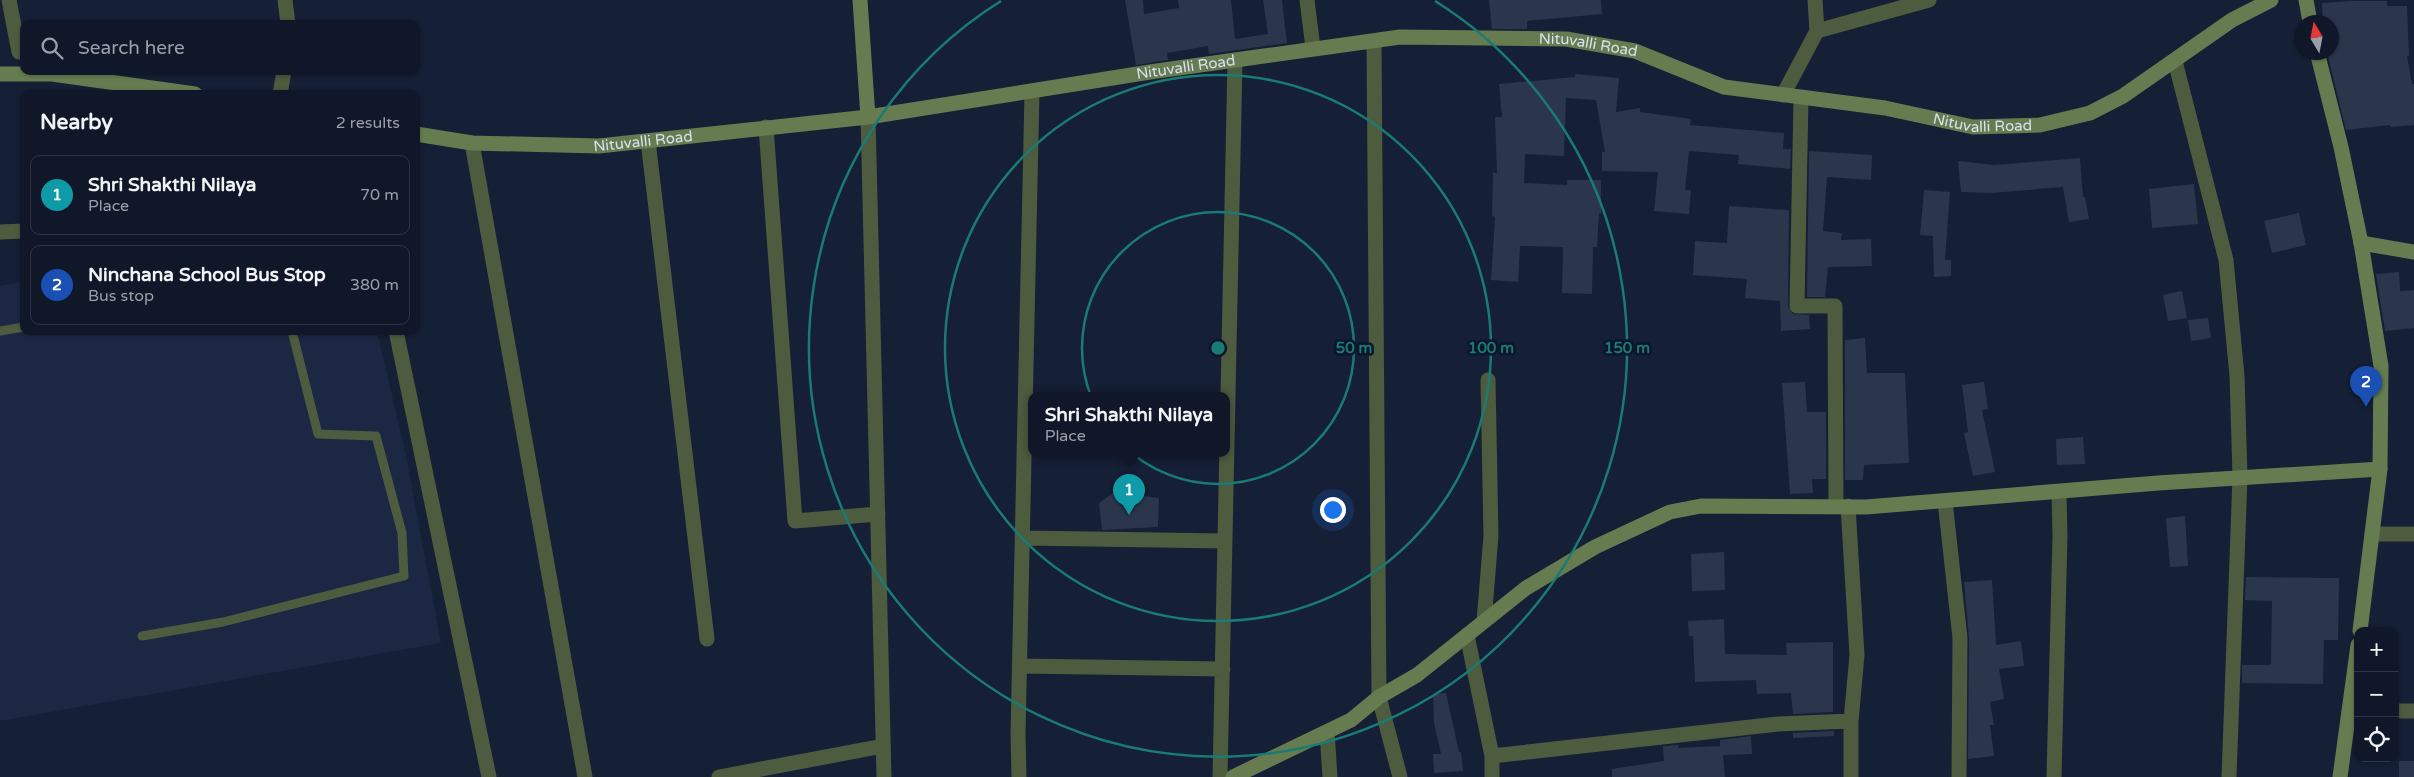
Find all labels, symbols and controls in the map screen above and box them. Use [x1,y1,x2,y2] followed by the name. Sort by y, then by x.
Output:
[2294,15,2339,60] north arrow
[20,20,420,75] search box
[1539,30,1639,60] street label: Nituvalli Road
[38,34,66,62] icon: search
[78,37,185,59] text: Search here
[1135,51,1236,83] street label: Nituvalli Road
[40,110,113,135] text: Nearby
[1931,110,2032,136] street label: Nituvalli Road
[336,113,400,133] text: 2 results
[592,127,694,156] street label: Nituvalli Road
[88,174,257,196] text: Shri Shakthi Nilaya
[52,185,62,205] text: 1
[360,185,399,205] text: 70 m
[88,196,129,216] text: Place
[88,264,326,286] text: Ninchana School Bus Stop
[52,275,62,295] text: 2
[350,275,399,295] text: 380 m
[88,286,154,306] text: Bus stop
[1209,339,1227,357] centre of rings
[1336,339,1372,357] text: 50 m
[1468,339,1514,357] text: 100 m
[1604,339,1650,357] text: 150 m
[2350,366,2382,407] pin: 2
[1028,392,1230,457] popup
[1045,404,1213,426] text: Shri Shakthi Nilaya
[1045,426,1086,446] text: Place
[1113,474,1145,515] pin: 1
[1320,497,1346,523] your location
[2354,627,2399,762] map controls
[2354,627,2399,672] button: +
[2354,672,2399,717] button: −
[2354,717,2399,762] button: locate

